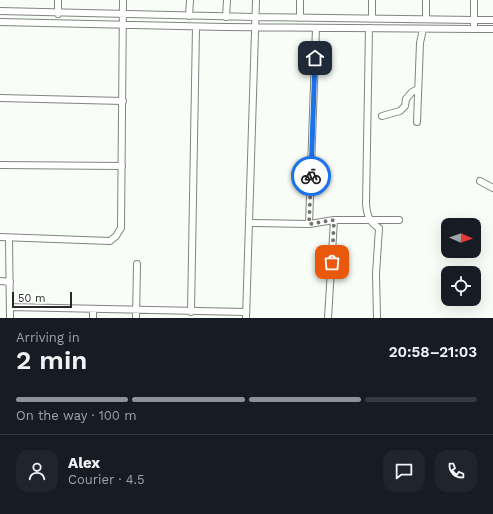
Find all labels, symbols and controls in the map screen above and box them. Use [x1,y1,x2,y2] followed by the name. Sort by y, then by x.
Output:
[298,41,332,75] pin
[304,47,326,69] icon: home
[291,156,331,196] courier
[300,165,322,187] icon: bike
[441,218,481,258] north arrow
[441,218,481,306] map controls
[315,245,349,279] pin
[321,251,343,273] icon: bag
[441,266,481,306] button: locate
[12,290,72,309] scale bar
[18,292,45,305] text: 50 m
[16,330,80,345] text: Arriving in
[389,343,477,361] text: 20:58–21:03
[16,345,87,375] text: 2 min
[16,408,137,423] text: On the way · 100 m
[16,450,58,492] button: person
[383,450,425,492] button: chat
[435,450,477,492] button: phone
[68,454,100,472] text: Alex
[68,472,145,487] text: Courier · 4.5

